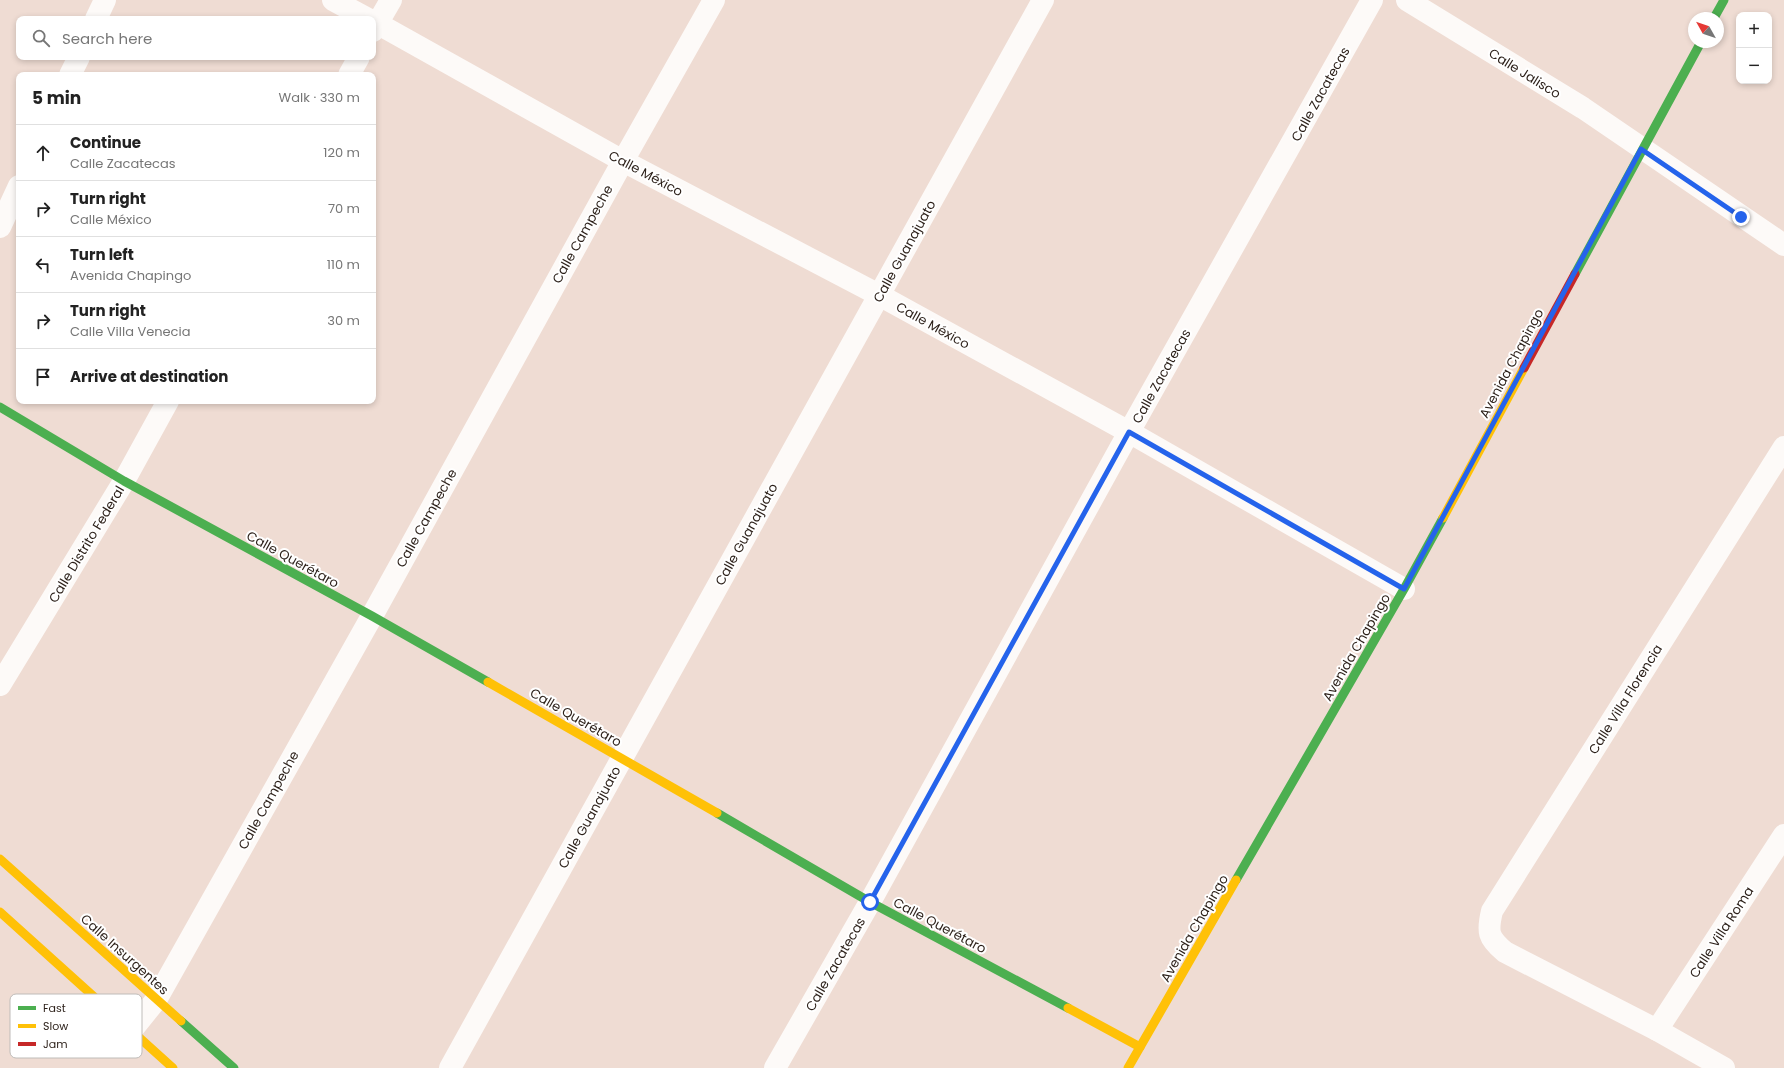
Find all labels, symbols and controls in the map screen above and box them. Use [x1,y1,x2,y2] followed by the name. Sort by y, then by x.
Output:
[1688,12,1724,48] north arrow
[1736,12,1772,84] map controls
[1736,12,1772,48] button: +
[16,16,376,60] search box
[30,27,52,49] icon: search
[62,28,152,49] text: Search here
[1287,43,1354,145] street label: Calle Zacatecas
[1485,44,1564,103] street label: Calle Jalisco
[1736,48,1772,84] button: −
[32,86,81,110] text: 5 min
[279,88,360,107] text: Walk · 330 m
[70,132,141,153] text: Continue
[32,142,54,164] icon: ahead
[323,143,360,162] text: 120 m
[605,146,686,201] street label: Calle México
[70,154,176,173] text: Calle Zacatecas
[547,181,617,287] street label: Calle Campeche
[70,188,146,209] text: Turn right
[868,197,940,306] street label: Calle Guanajuato
[32,198,54,220] icon: right
[328,199,360,218] text: 70 m
[1732,208,1750,226] route end
[70,210,152,229] text: Calle México
[70,244,134,265] text: Turn left
[32,254,54,276] icon: left
[327,255,360,274] text: 110 m
[70,266,191,285] text: Avenida Chapingo
[892,297,973,354] street label: Calle México
[70,300,146,321] text: Turn right
[1475,305,1548,421] street label: Avenida Chapingo
[32,310,54,332] icon: right
[327,311,360,330] text: 30 m
[70,322,191,341] text: Calle Villa Venecia
[1128,325,1195,427] street label: Calle Zacatecas
[32,366,54,388] icon: arrive
[70,366,228,387] text: Arrive at destination
[391,465,461,571] street label: Calle Campeche
[710,480,782,589] street label: Calle Guanajuato
[44,482,129,606] street label: Calle Distrito Federal
[243,526,342,593] street label: Calle Querétaro
[1318,590,1395,705] street label: Avenida Chapingo
[1584,641,1667,758] street label: Calle Villa Florencia
[526,683,625,751] street label: Calle Querétaro
[233,747,303,853] street label: Calle Campeche
[553,763,625,872] street label: Calle Guanajuato
[1156,871,1233,986] street label: Avenida Chapingo
[1685,883,1758,982] street label: Calle Villa Roma
[861,893,879,911] route start
[890,893,990,958] street label: Calle Querétaro
[76,910,173,999] street label: Calle Insurgentes
[801,914,870,1015] street label: Calle Zacatecas
[10,994,142,1058] legend
[43,1000,66,1016] text: Fast
[43,1018,68,1034] text: Slow
[43,1036,68,1052] text: Jam

